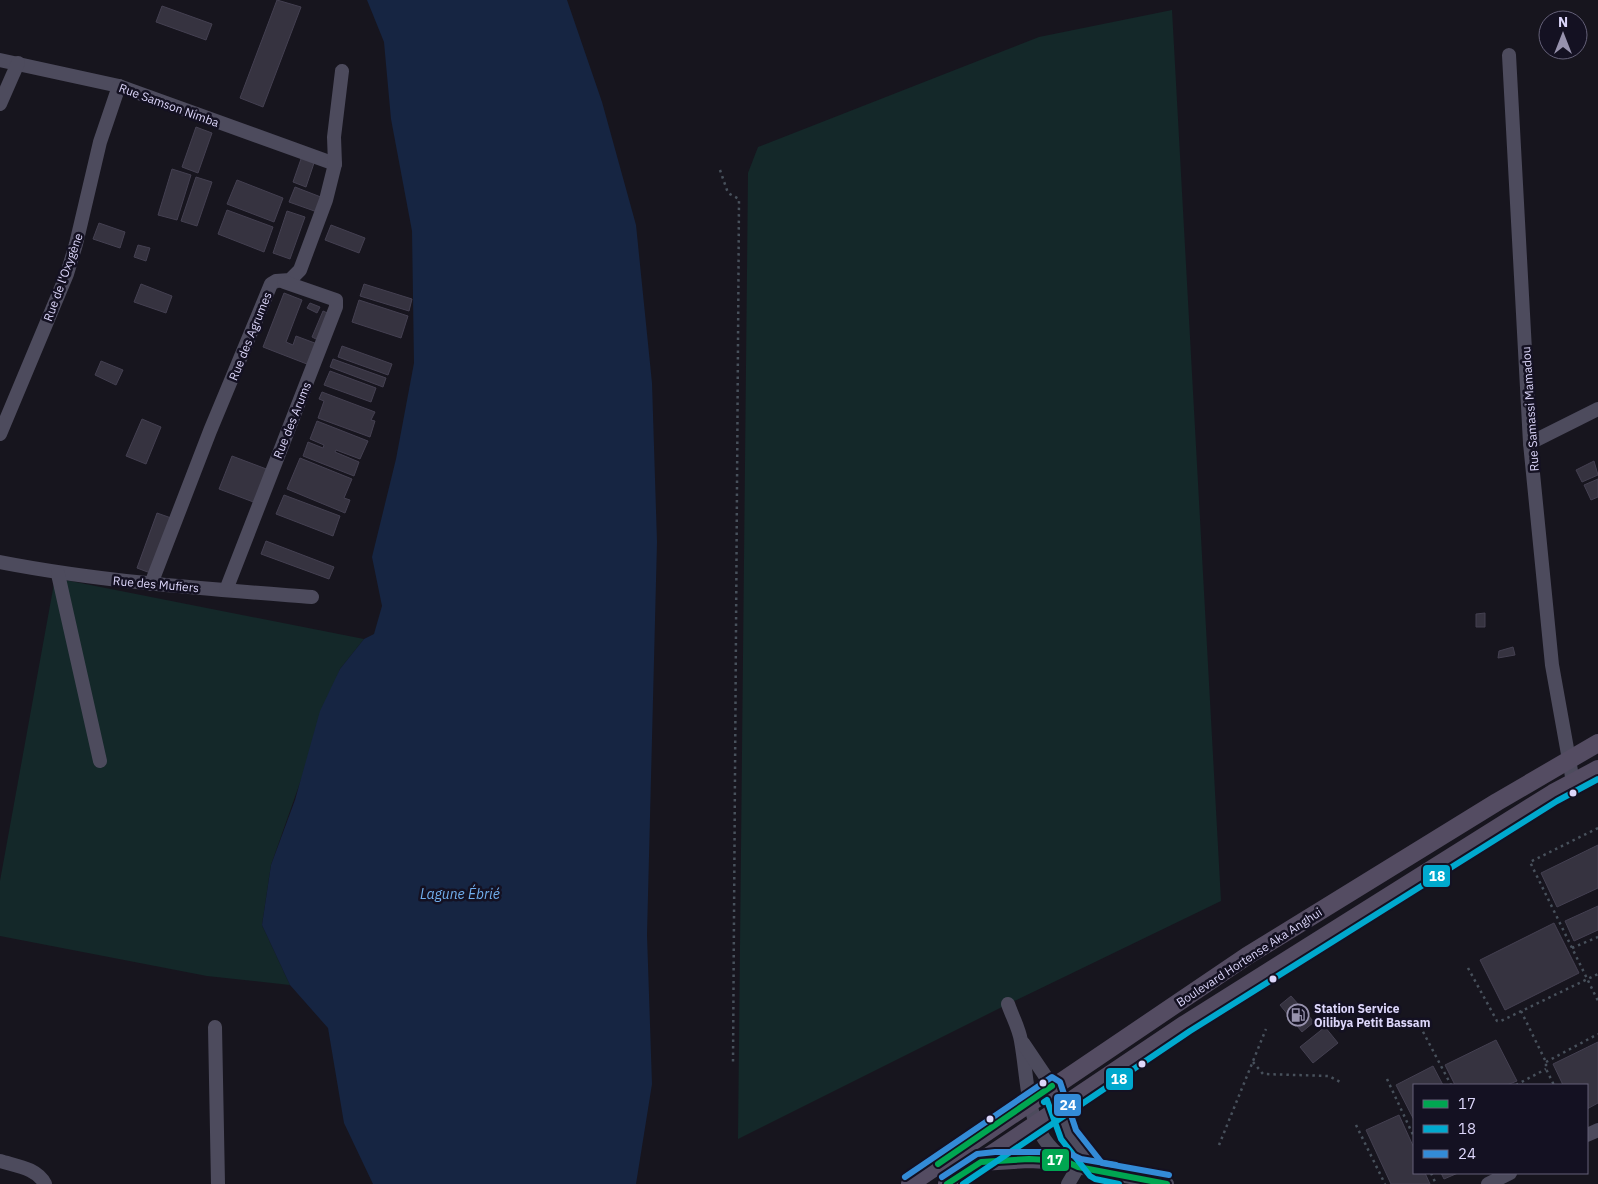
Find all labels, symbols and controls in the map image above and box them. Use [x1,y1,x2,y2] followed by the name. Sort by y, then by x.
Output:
[1538,10,1588,60] north arrow
[1558,13,1568,31] text: N
[117,80,222,130] street label: Rue Samson Nimba
[40,230,86,323] street label: Rue de l'Oxygène
[225,289,275,383] street label: Rue des Agrumes
[1518,346,1542,472] street label: Rue Samassi Mamadou
[270,379,314,461] street label: Rue des Arums
[112,573,200,595] street label: Rue des Mufiers
[1568,788,1578,798] unlabelled marker
[1422,864,1451,888] line badge: 18
[1429,867,1445,885] text: 18
[420,884,500,903] water label: Lagune Ébrié
[1173,904,1325,1010] street label: Boulevard Hortense Aka Anghui
[1268,974,1278,984] unlabelled marker
[1314,1001,1430,1030] place label: Station Service Oilibya Petit Bassam
[1286,1003,1310,1027] fuel station icon: Station Service Oilibya Petit Bassam
[1137,1059,1147,1069] unlabelled marker
[1105,1067,1134,1091] line badge: 18
[1111,1070,1127,1088] text: 18
[1038,1078,1048,1088] unlabelled marker
[1413,1084,1588,1174] legend
[1053,1093,1082,1117] line badge: 24
[1458,1094,1476,1113] text: 17
[1060,1096,1076,1114] text: 24
[985,1114,995,1124] unlabelled marker
[1458,1119,1476,1138] text: 18
[1458,1144,1476,1163] text: 24
[1041,1148,1070,1172] line badge: 17
[1047,1151,1063,1169] text: 17

